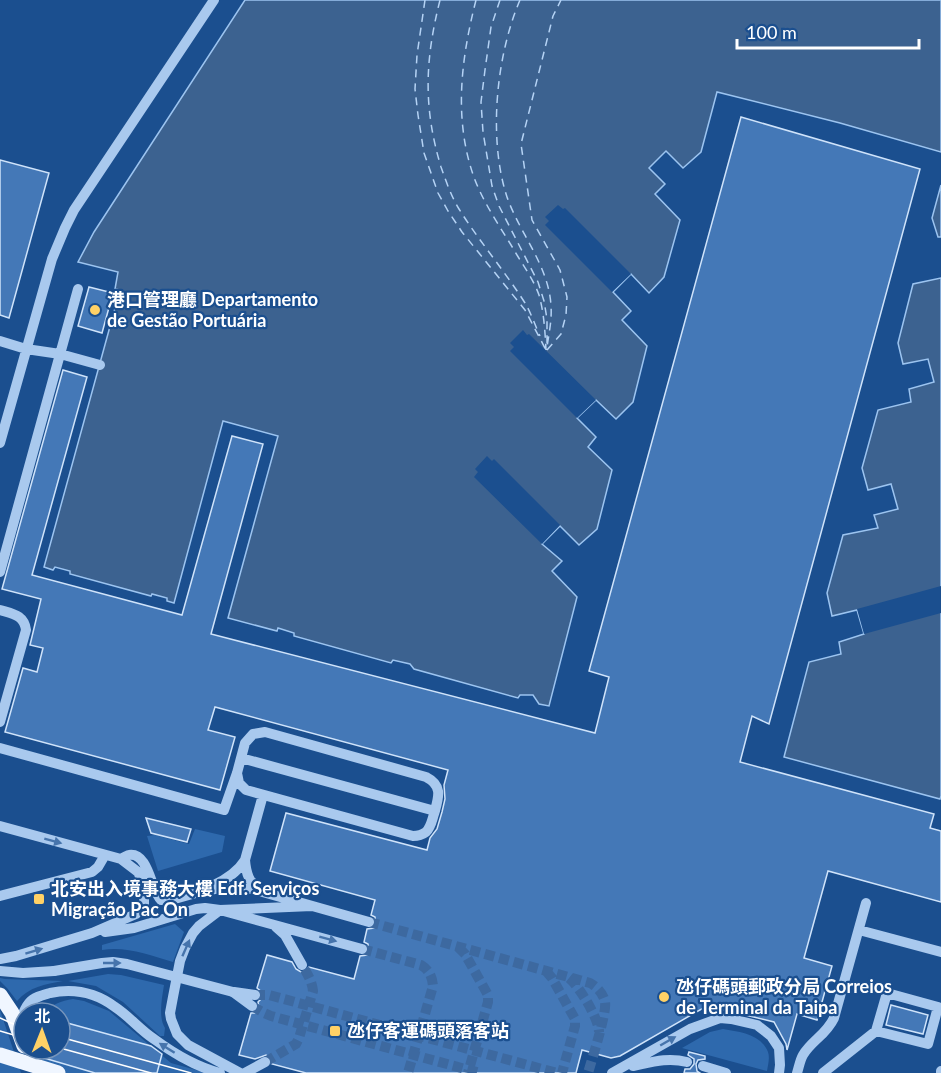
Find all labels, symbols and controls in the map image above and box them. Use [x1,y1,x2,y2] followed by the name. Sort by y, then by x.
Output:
[737,12,918,50] scale bar
[746,21,797,43] text: 100 m
[107,288,318,331] place label: 港口管理廳 Departamento de Gestão Portuária
[88,303,102,317] marker: 港口管理廳 Departamento de Gestão Portuária
[44,837,62,846] one-way arrow
[51,877,319,920] place label: 北安出入境事務大樓 Edf. Serviços Migração Pac On
[32,892,46,906] marker: 北安出入境事務大樓 Edf. Serviços Migração Pac On
[319,935,337,945] one-way arrow
[181,939,191,957] one-way arrow
[25,946,43,955] one-way arrow
[102,958,121,968] one-way arrow
[676,975,892,1018] place label: 氹仔碼頭郵政分局 Correios de Terminal da Taipa
[657,990,671,1004] marker: 氹仔碼頭郵政分局 Correios de Terminal da Taipa
[12,1001,72,1061] north arrow
[34,1006,50,1025] text: 北
[347,1019,509,1041] place label: 氹仔客運碼頭落客站
[328,1024,342,1038] marker: 氹仔客運碼頭落客站
[660,1036,676,1047] one-way arrow
[159,1042,175,1053] one-way arrow

